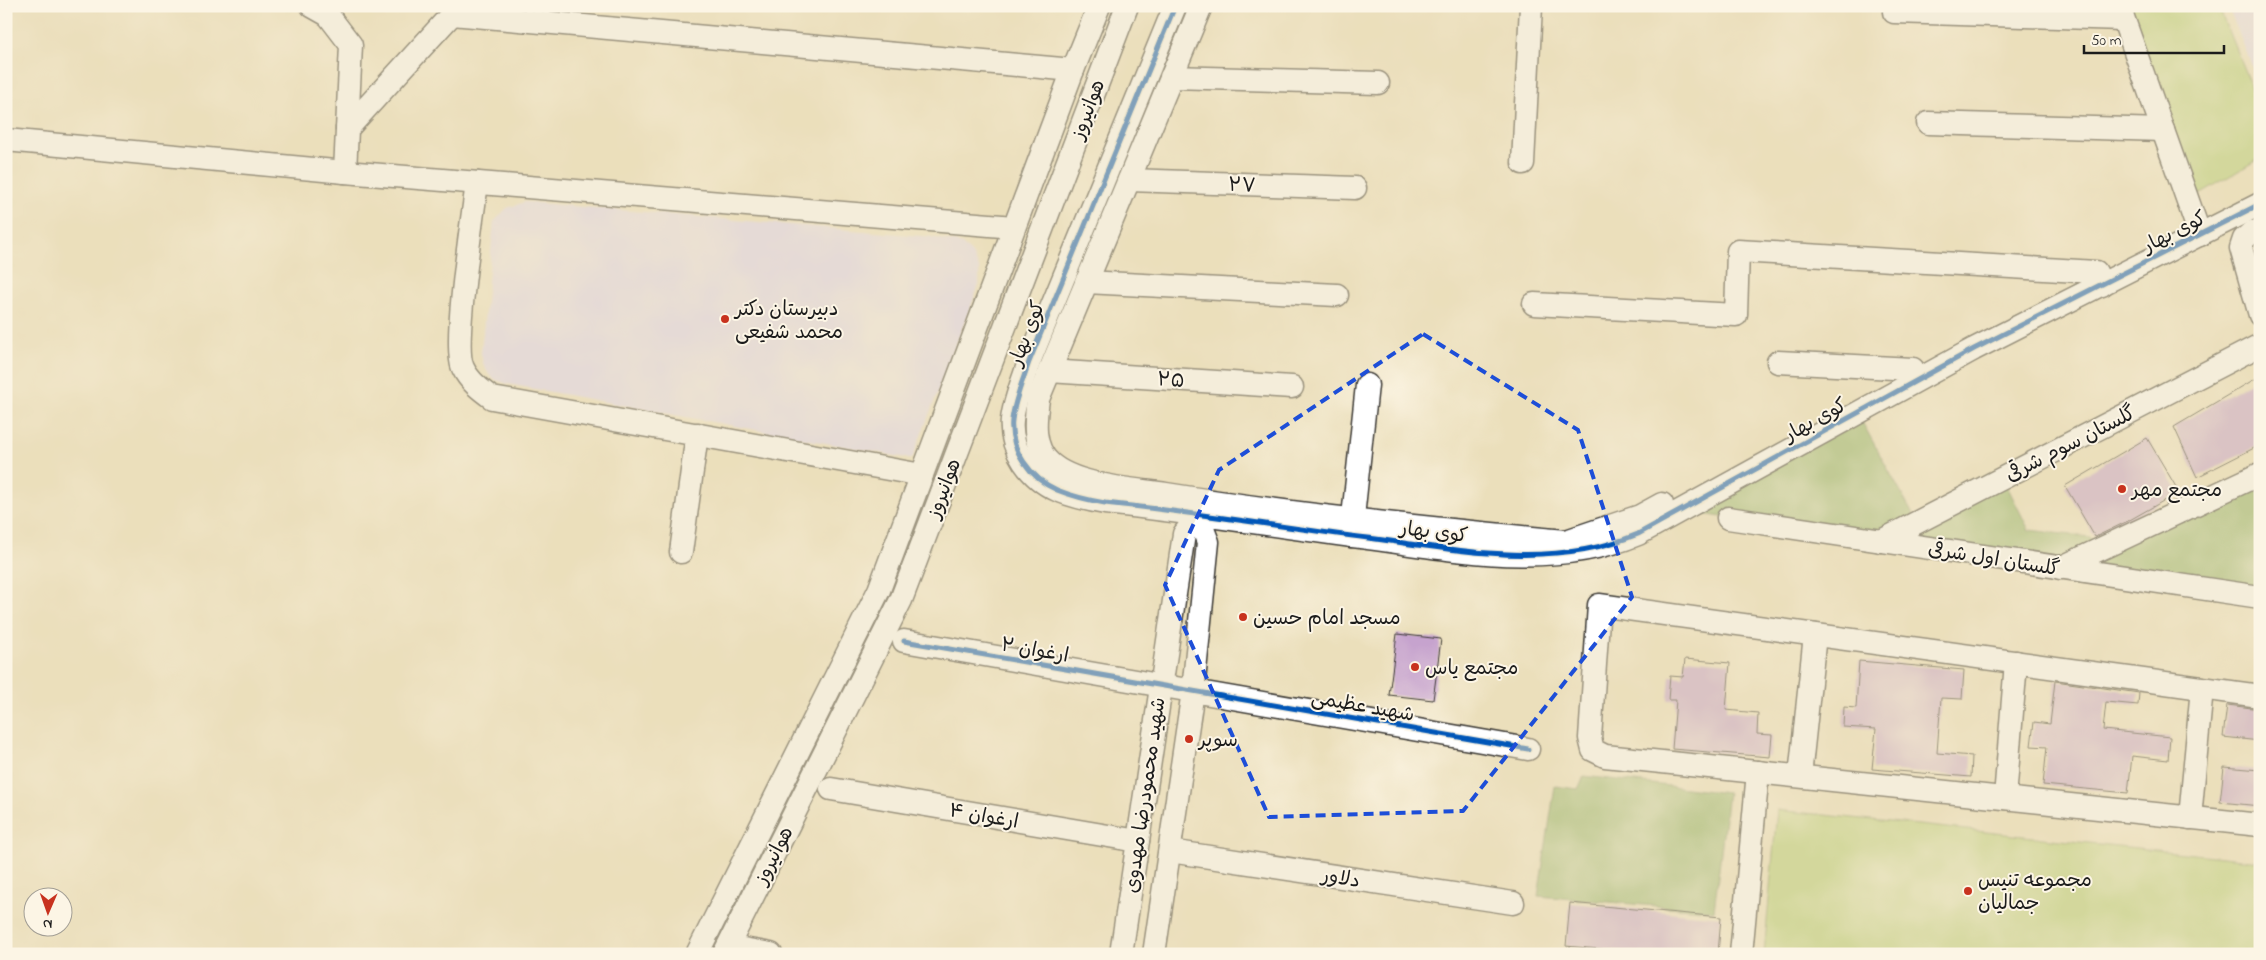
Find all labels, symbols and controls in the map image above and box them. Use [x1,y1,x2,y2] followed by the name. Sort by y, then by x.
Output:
[2084,22,2224,54] scale bar
[2091,30,2122,52] text: 50 m
[1064,76,1114,146] street label: هوانیروز
[1228,172,1256,201] street label: ۲۷
[2136,205,2212,263] street label: کوی بهار
[733,296,843,348] place label: دبیرستان دکتر محمد شفیعی
[1002,297,1054,373] street label: کوی بهار
[719,313,731,325] marker: دبیرستان دکتر محمد شفیعی
[1156,366,1185,397] street label: ۲۵
[1778,392,1853,451] street label: کوی بهار
[2000,399,2142,491] street label: گلستان سوم شرقی
[920,455,970,525] street label: هوانیروز
[2130,477,2222,506] place label: مجتمع مهر
[2116,483,2128,495] marker: مجتمع مهر
[1396,515,1469,552] street label: کوی بهار
[1926,535,2062,585] street label: گلستان اول شرقی
[1253,605,1401,634] place label: مسجد امام حسین
[1237,611,1249,623] marker: مسجد امام حسین
[998,631,1071,672] street label: ارغوان ۲
[1425,655,1518,684] place label: مجتمع یاس
[1409,661,1421,673] marker: مجتمع یاس
[1309,684,1416,731] street label: شهید عظیمی
[1118,695,1175,895] street label: شهید محمودرضا مهدوی
[1197,727,1238,756] place label: سوپر
[1183,733,1195,745] marker: سوپر
[947,797,1021,838] street label: ارغوان ۴
[747,822,802,892] street label: هوانیروز
[1317,862,1362,897] street label: دلاور
[1978,867,2092,919] place label: مجموعه تنیس جمالیان
[1962,885,1974,897] marker: مجموعه تنیس جمالیان
[22,888,72,938] north arrow
[43,913,53,934] text: N

